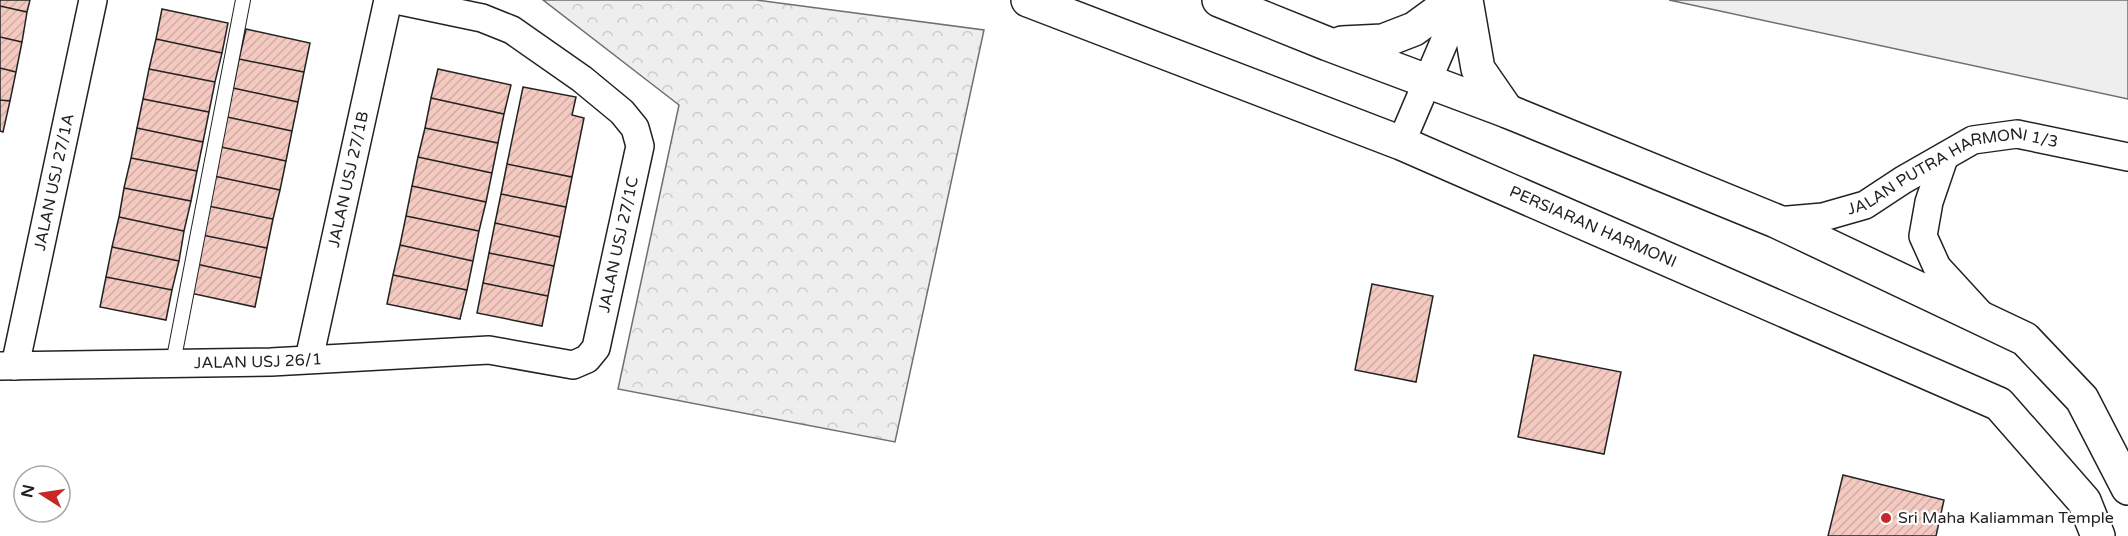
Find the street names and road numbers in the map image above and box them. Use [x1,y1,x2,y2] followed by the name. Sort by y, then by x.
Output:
[324,109,373,249] street label: JALAN USJ 27/1B
[30,112,79,253] street label: JALAN USJ 27/1A
[1845,123,2060,220] street label: JALAN PUTRA HARMONI 1/3
[594,175,643,315] street label: JALAN USJ 27/1C
[1506,182,1680,272] street label: PERSIARAN HARMONI
[194,349,323,373] street label: JALAN USJ 26/1

